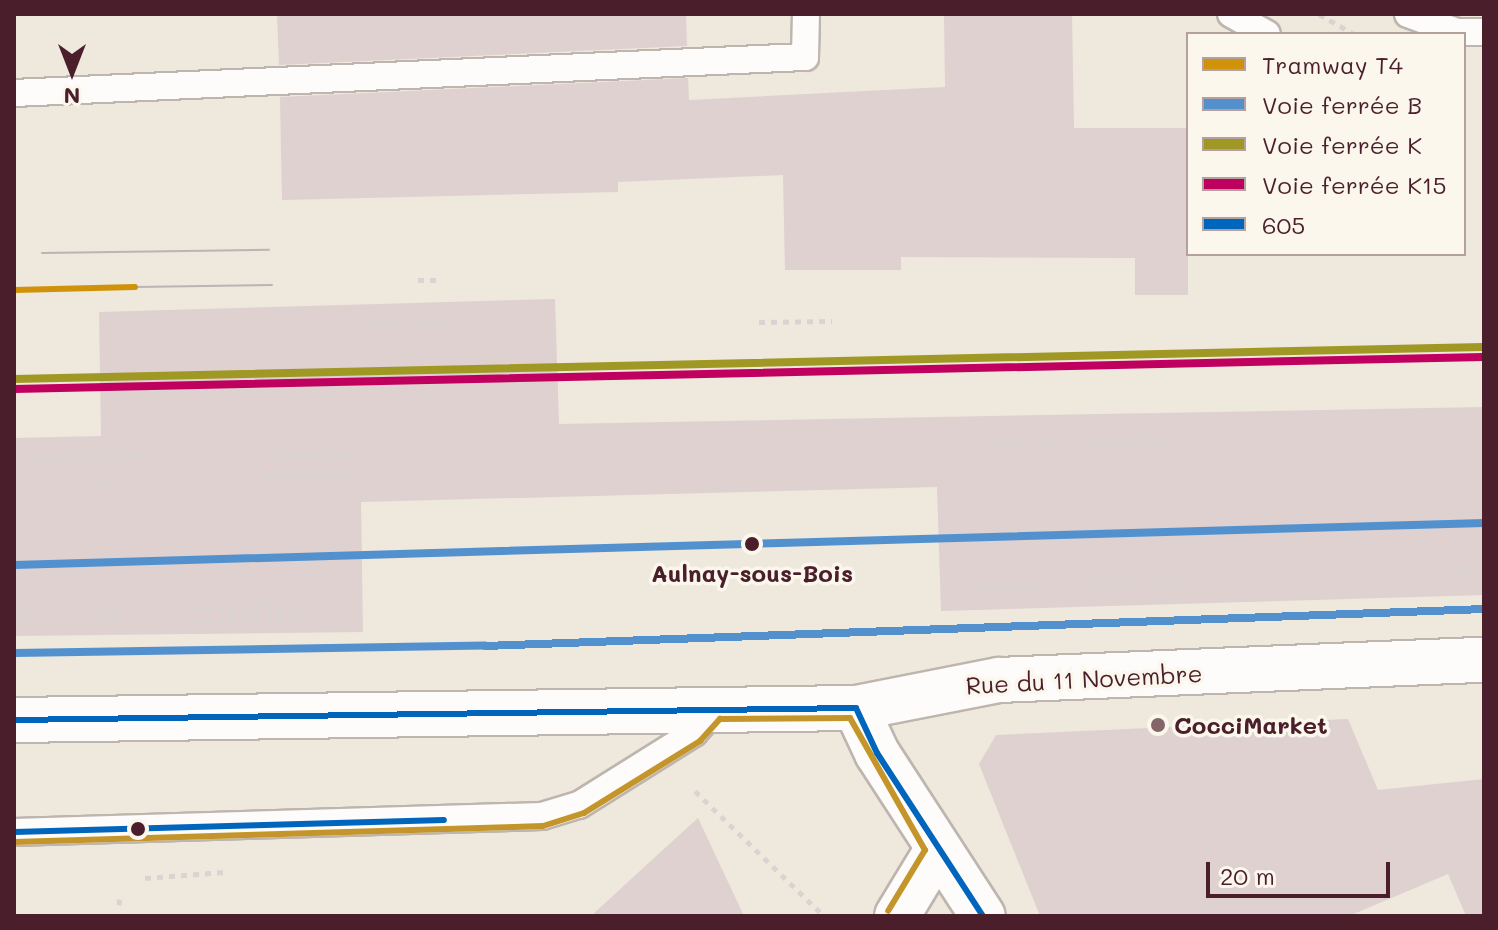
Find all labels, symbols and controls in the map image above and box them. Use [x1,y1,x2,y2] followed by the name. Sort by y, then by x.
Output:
[32,32,112,112] north arrow
[1186,32,1466,256] legend
[1262,49,1403,80] text: Tramway T4
[64,82,80,111] text: N
[1262,89,1422,120] text: Voie ferrée B
[1262,129,1422,160] text: Voie ferrée K
[1262,169,1447,200] text: Voie ferrée K15
[1262,209,1305,240] text: 605
[741,533,763,555] marker: Aulnay-sous-Bois
[651,559,853,587] place label: Aulnay-sous-Bois
[965,658,1203,700] street label: Rue du 11 Novembre
[1174,711,1328,739] place label: CocciMarket
[1149,716,1167,734] marker: CocciMarket
[130,821,146,837] unlabelled marker
[1210,846,1394,896] scale bar
[1220,860,1275,891] text: 20 m

